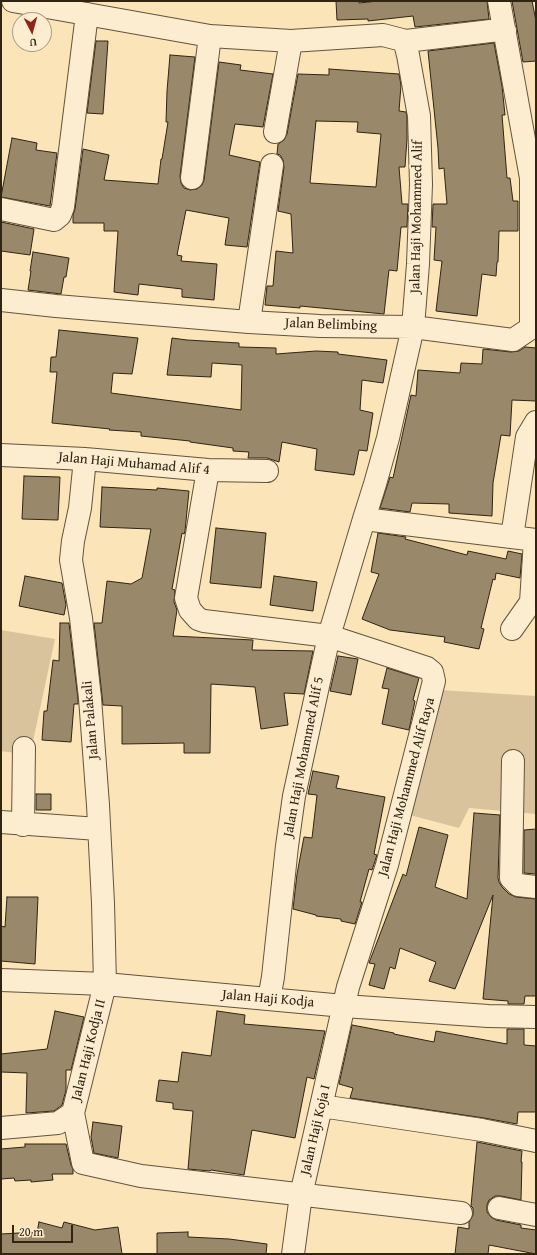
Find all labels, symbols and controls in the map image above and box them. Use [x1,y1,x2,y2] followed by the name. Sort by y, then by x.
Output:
[12,12,52,52] north arrow
[29,35,38,51] text: U
[407,140,427,294] street label: Jalan Haji Mohammed Alif
[285,315,377,335] street label: Jalan Belimbing
[58,449,210,479] street label: Jalan Haji Muhamad Alif 4
[280,675,328,839] street label: Jalan Haji Mohammed Alif 5
[79,680,103,760] street label: Jalan Palakali
[375,696,439,878] street label: Jalan Haji Mohammed Alif Raya
[221,987,315,1011] street label: Jalan Haji Kodja
[68,997,110,1103] street label: Jalan Haji Kodja II
[297,1083,335,1177] street label: Jalan Haji Koja I
[14,1217,75,1243] scale bar
[19,1223,43,1240] text: 20 m

